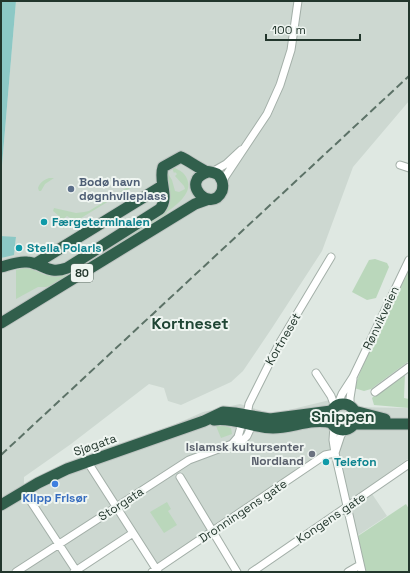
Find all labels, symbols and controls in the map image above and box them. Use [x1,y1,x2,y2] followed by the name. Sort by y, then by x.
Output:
[266,16,360,42] scale bar
[272,22,306,38] text: 100 m
[79,174,166,204] place label: Bodø havn døgnhvileplass
[66,184,76,194] marker: Bodø havn døgnhvileplass
[52,214,150,230] place label: Færgeterminalen
[39,217,49,227] marker: Færgeterminalen
[27,240,102,256] place label: Stella Polaris
[14,243,24,253] marker: Stella Polaris
[71,264,93,282] road number: 80
[359,283,403,353] street label: Rønvikveien
[262,310,304,368] street label: Kortneset
[152,313,228,334] district label: Kortneset
[311,406,375,427] district label: Snippen
[71,430,119,460] street label: Sjøgata
[186,439,304,469] place label: Islamsk kultursenter Nordland
[307,449,317,459] marker: Islamsk kultursenter Nordland
[334,454,377,470] place label: Telefon
[321,457,331,467] marker: Telefon
[196,476,290,546] street label: Dronningens gate
[50,479,60,489] marker: Klipp Frisør
[95,483,147,525] street label: Storgata
[293,489,369,547] street label: Kongens gate
[23,490,88,506] place label: Klipp Frisør

